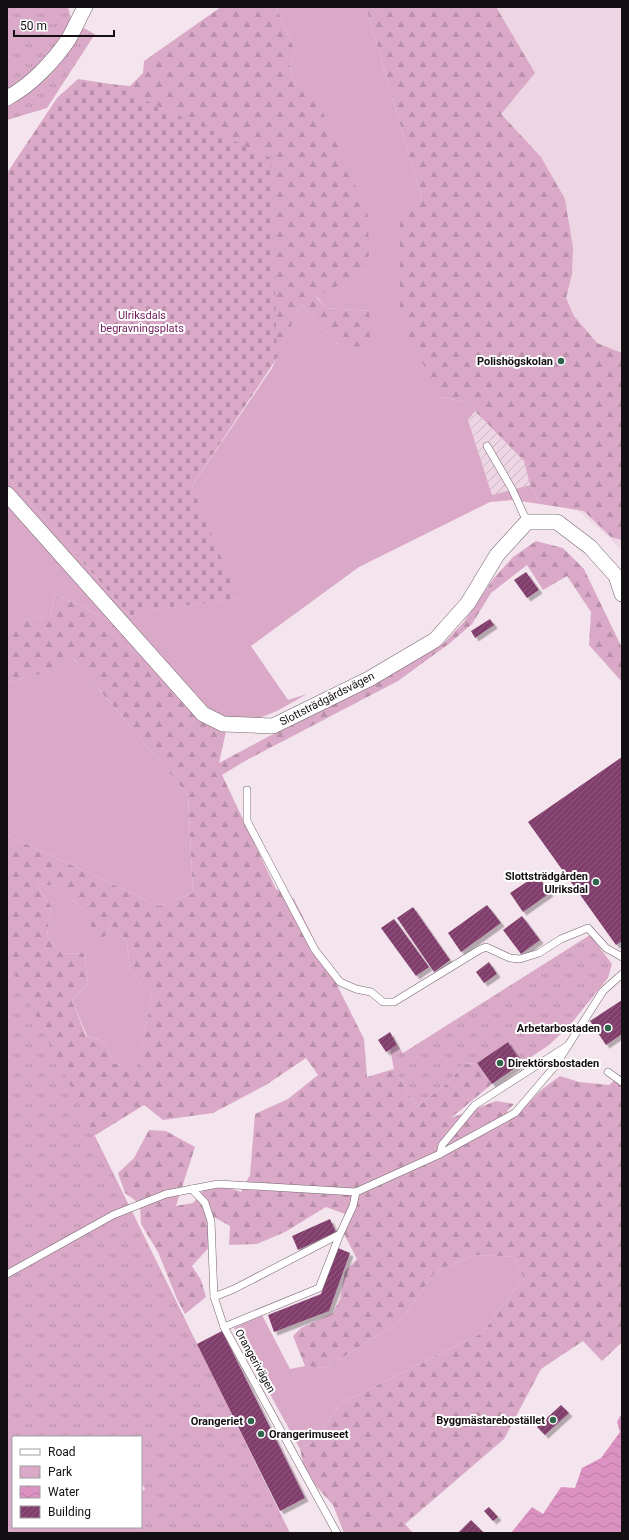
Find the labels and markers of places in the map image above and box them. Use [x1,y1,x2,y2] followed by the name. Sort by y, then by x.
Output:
[477,355,553,368] place label: Polishögskolan
[556,356,566,366] marker: Polishögskolan
[505,870,588,896] place label: Slottsträdgården Ulriksdal
[591,877,601,887] marker: Slottsträdgården Ulriksdal
[517,1022,600,1035] place label: Arbetarbostaden
[603,1023,613,1033] marker: Arbetarbostaden
[508,1057,599,1070] place label: Direktörsbostaden
[495,1058,505,1068] marker: Direktörsbostaden
[436,1414,545,1427] place label: Byggmästarebostället
[191,1415,243,1428] place label: Orangeriet
[548,1415,558,1425] marker: Byggmästarebostället
[246,1416,256,1426] marker: Orangeriet
[269,1428,349,1441] place label: Orangerimuseet
[256,1429,266,1439] marker: Orangerimuseet

